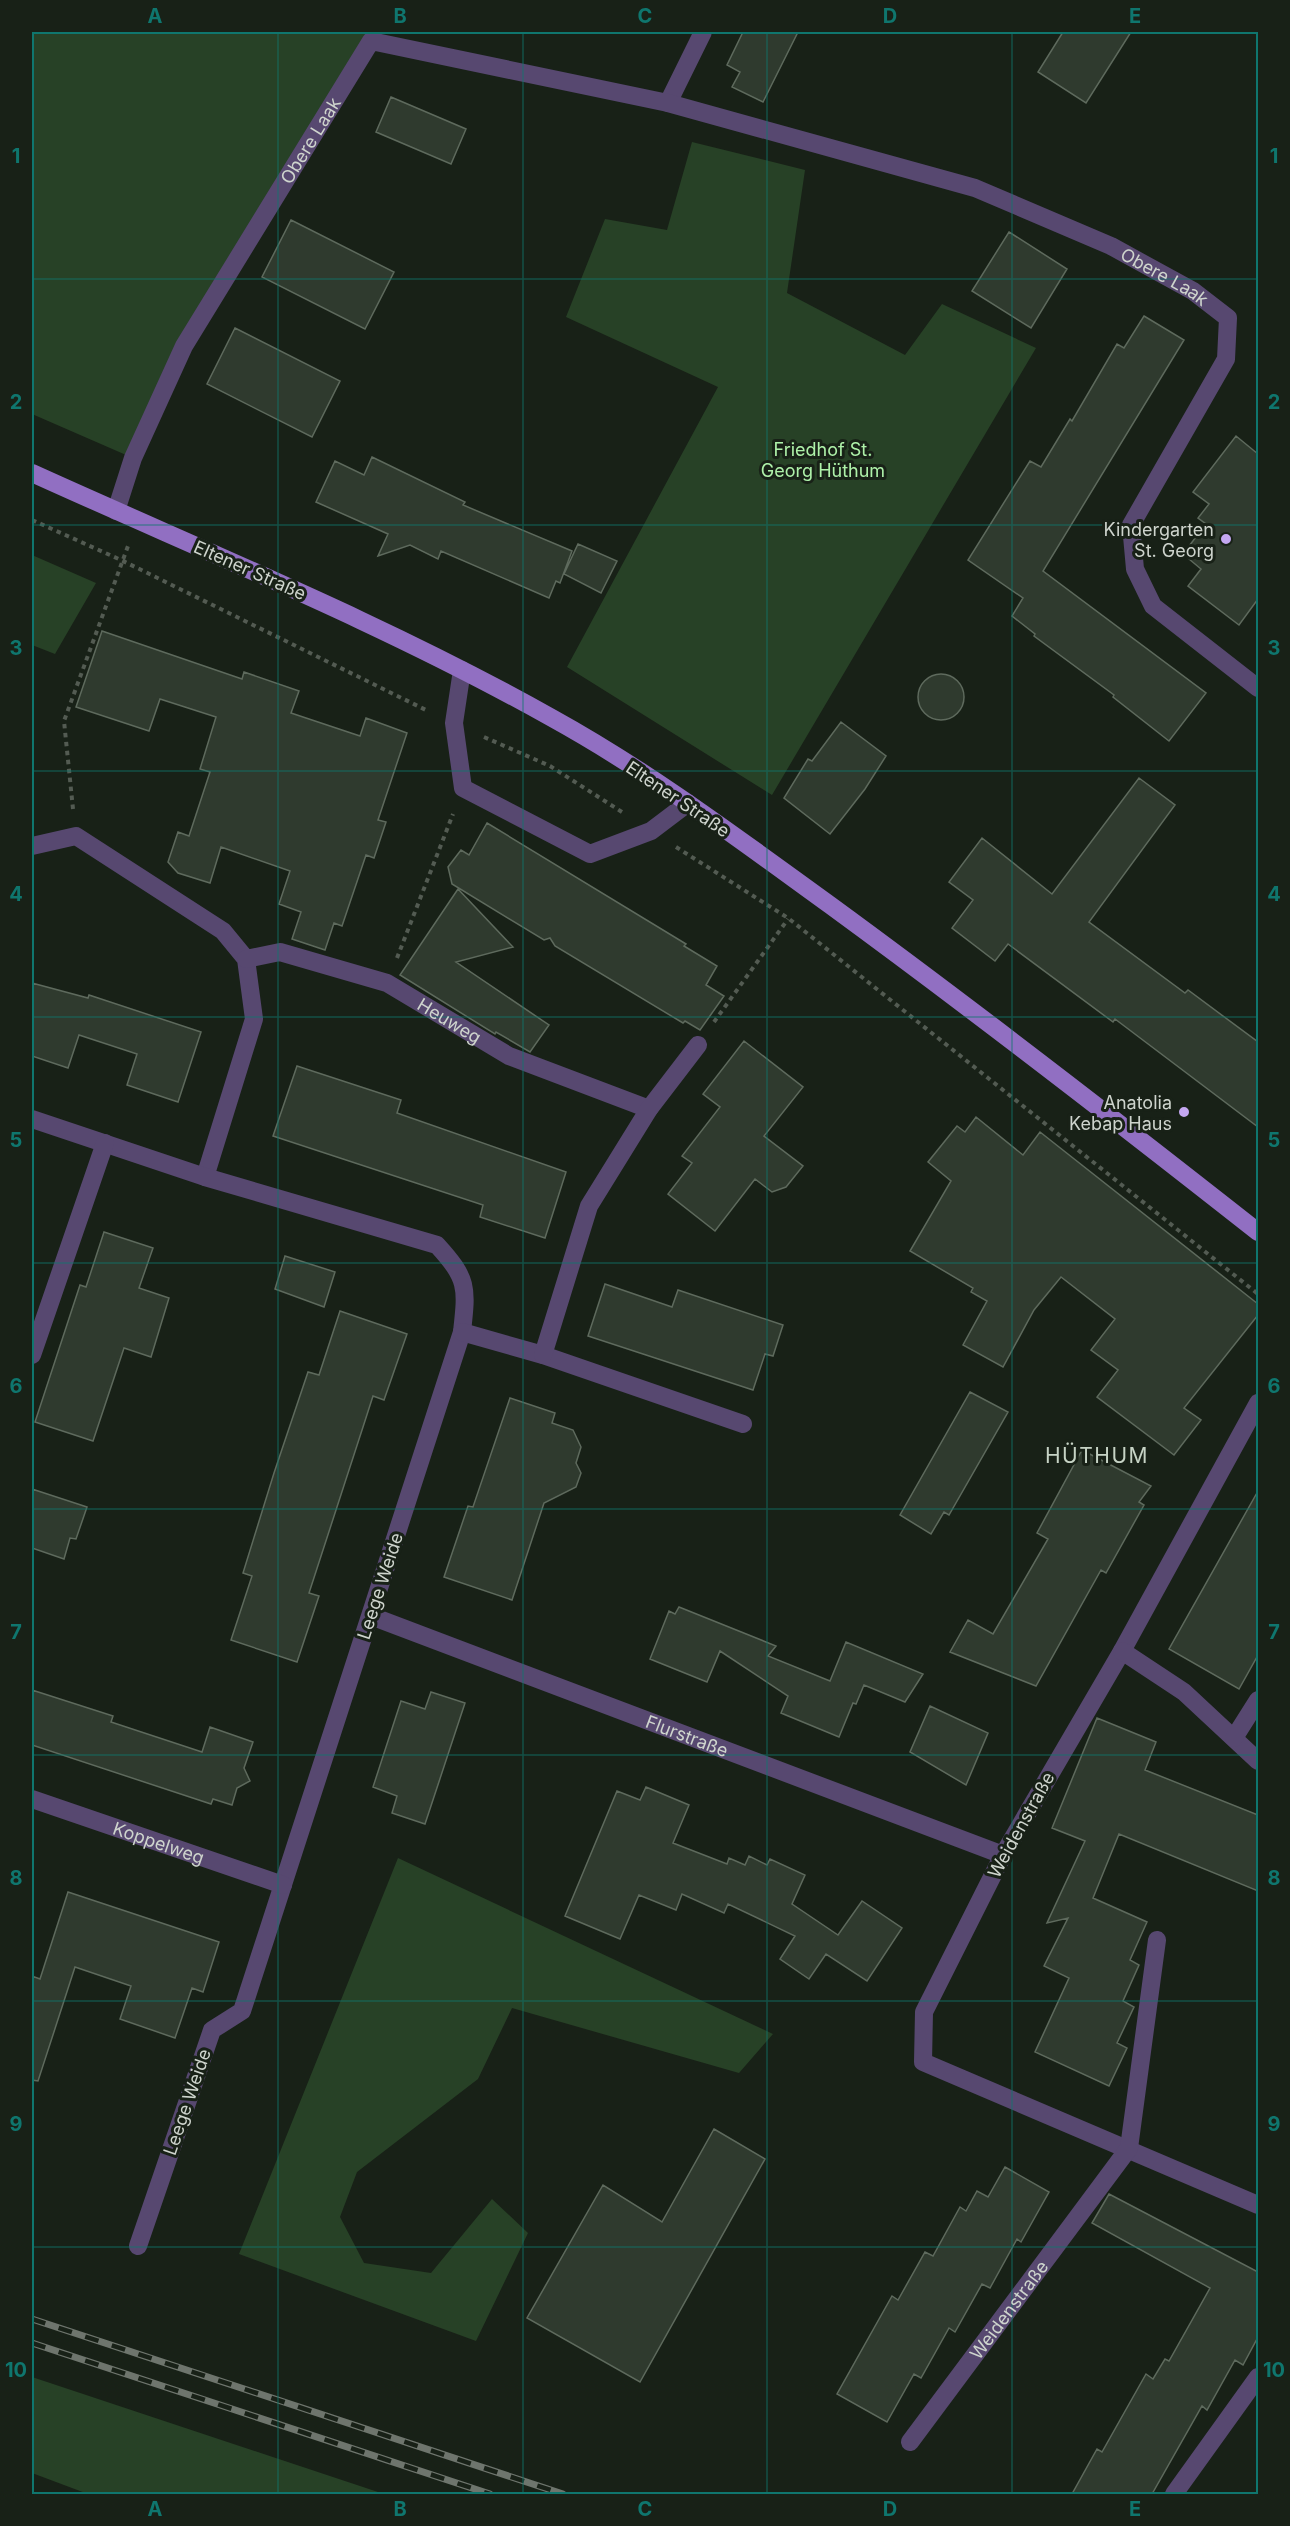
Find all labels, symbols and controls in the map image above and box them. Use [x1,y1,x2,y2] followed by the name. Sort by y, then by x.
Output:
[148,4,163,28] text: A
[393,4,407,28] text: B
[638,4,652,28] text: C
[883,4,897,28] text: D
[1129,4,1141,28] text: E
[276,93,345,187] street label: Obere Laak
[12,144,20,168] text: 1
[1270,144,1278,168] text: 1
[1117,243,1213,310] street label: Obere Laak
[10,390,22,414] text: 2
[1268,390,1280,414] text: 2
[761,439,885,481] park label: Friedhof St. Georg Hüthum
[1104,519,1214,561] place label: Kindergarten St. Georg
[1219,532,1233,546] marker: Kindergarten St. Georg
[191,536,309,604] street label: Eltener Straße
[10,636,22,660] text: 3
[1268,636,1280,660] text: 3
[622,757,734,841] street label: Eltener Straße
[9,882,23,906] text: 4
[1267,882,1281,906] text: 4
[414,993,485,1048] street label: Heuweg
[1069,1092,1172,1134] place label: Anatolia Kebap Haus
[1177,1105,1191,1119] marker: Anatolia Kebap Haus
[10,1128,22,1152] text: 5
[1268,1128,1280,1152] text: 5
[10,1374,23,1398] text: 6
[1268,1374,1281,1398] text: 6
[1045,1442,1149,1468] district label: HÜTHUM
[353,1530,407,1642] street label: Leege Weide
[10,1620,22,1644] text: 7
[1268,1620,1280,1644] text: 7
[643,1710,731,1761] street label: Flurstraße
[983,1768,1059,1882] street label: Weidenstraße
[110,1817,207,1868] street label: Koppelweg
[9,1866,23,1890] text: 8
[1267,1866,1281,1890] text: 8
[159,2046,215,2158] street label: Leege Weide
[10,2112,23,2136] text: 9
[1268,2112,1281,2136] text: 9
[965,2256,1052,2363] street label: Weidenstraße
[5,2358,27,2382] text: 10
[1263,2358,1285,2382] text: 10
[148,2497,163,2521] text: A
[393,2497,407,2521] text: B
[638,2497,652,2521] text: C
[883,2497,897,2521] text: D
[1129,2497,1141,2521] text: E

